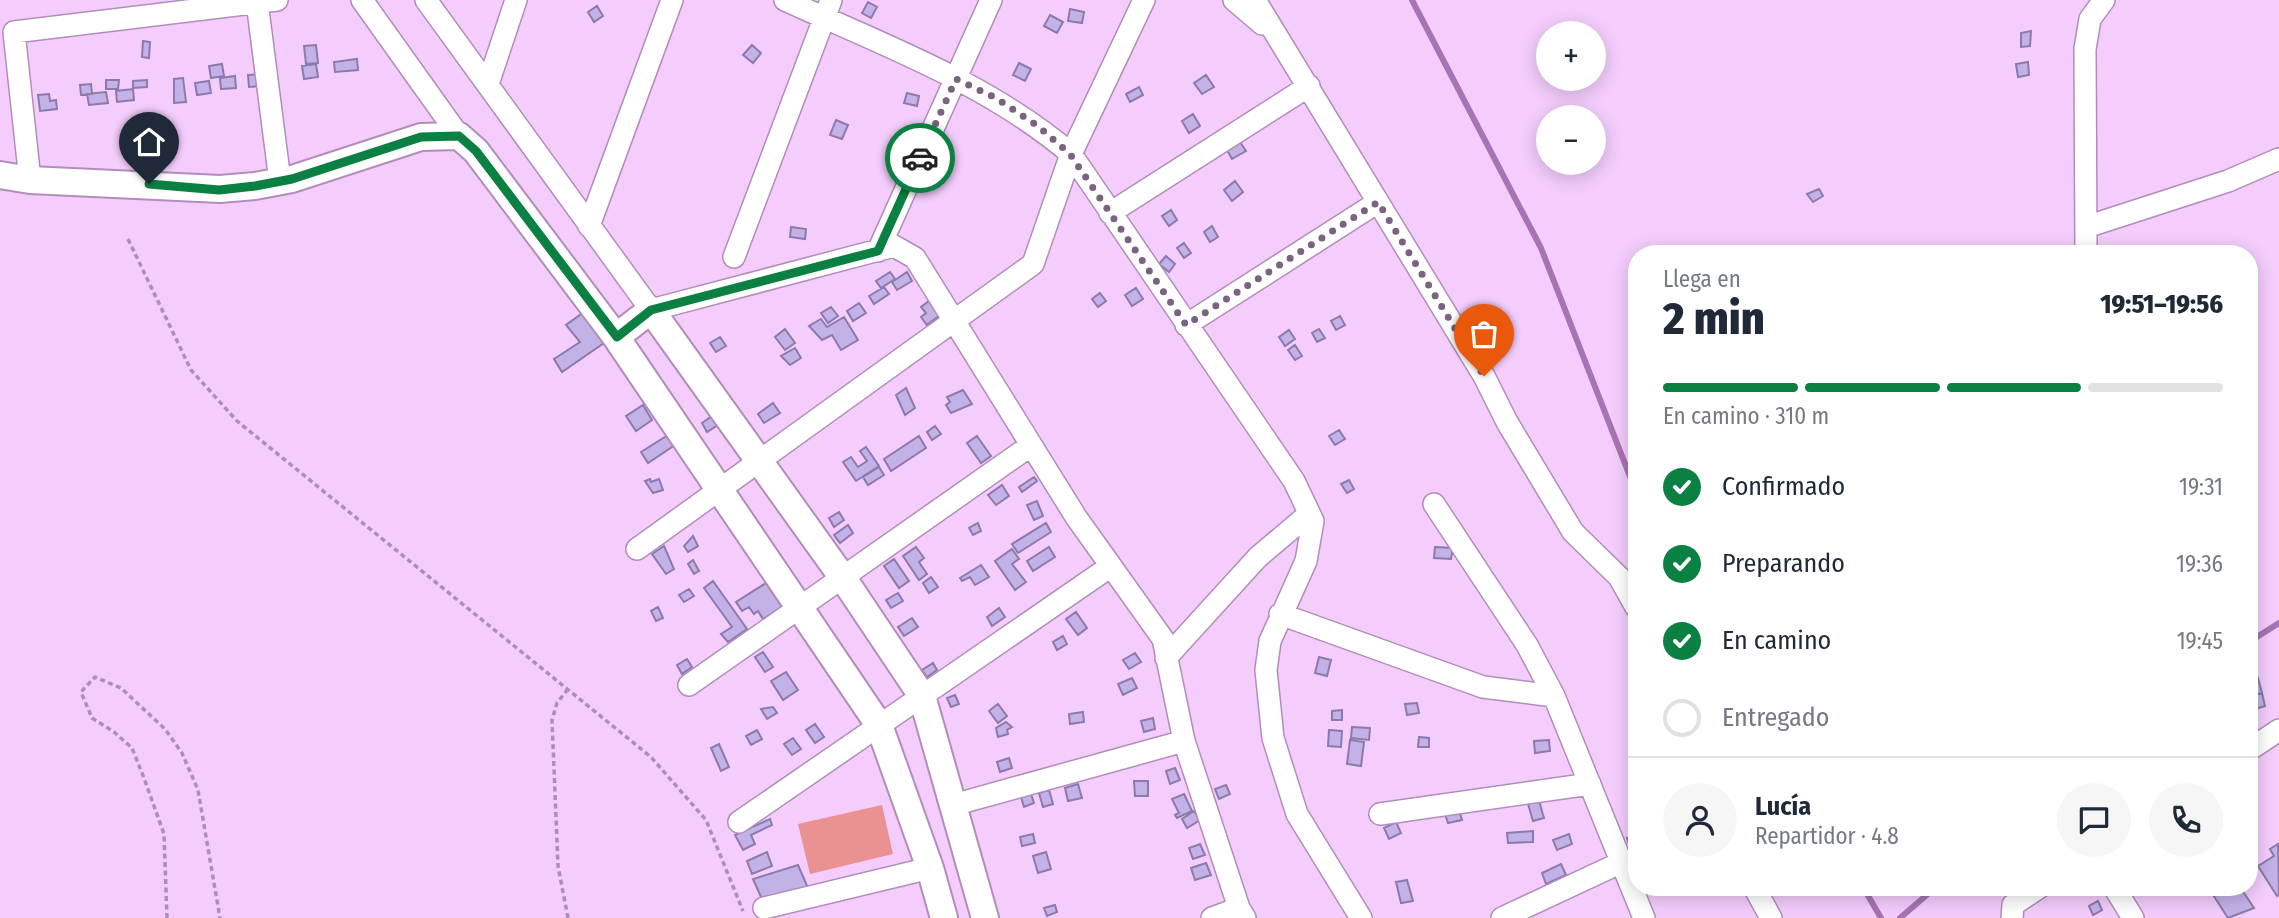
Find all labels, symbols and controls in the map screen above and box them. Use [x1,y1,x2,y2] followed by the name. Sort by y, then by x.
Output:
[1536,21,1606,175] map controls
[1536,21,1606,91] button: +
[1536,105,1606,175] button: −
[119,112,179,184] pin
[130,123,168,161] icon: home
[885,123,955,193] courier
[901,139,939,177] icon: car
[1663,265,1741,293] text: Llega en
[2100,289,2223,320] text: 19:51–19:56
[1663,291,1765,346] text: 2 min
[1454,304,1514,376] pin
[1465,315,1503,353] icon: bag
[1663,402,1829,430] text: En camino · 310 m
[1663,468,1701,506] icon: check
[1722,471,1845,502] text: Confirmado
[2179,473,2223,501] text: 19:31
[1663,545,1701,583] icon: check
[1722,548,1845,579] text: Preparando
[2176,550,2223,578] text: 19:36
[1663,622,1701,660] icon: check
[1722,625,1831,656] text: En camino
[2177,627,2223,655] text: 19:45
[1722,702,1829,733] text: Entregado
[1663,783,1737,857] button: person
[2057,783,2131,857] button: chat
[2149,783,2223,857] button: phone
[1755,791,1811,822] text: Lucía
[1755,822,1899,850] text: Repartidor · 4.8

